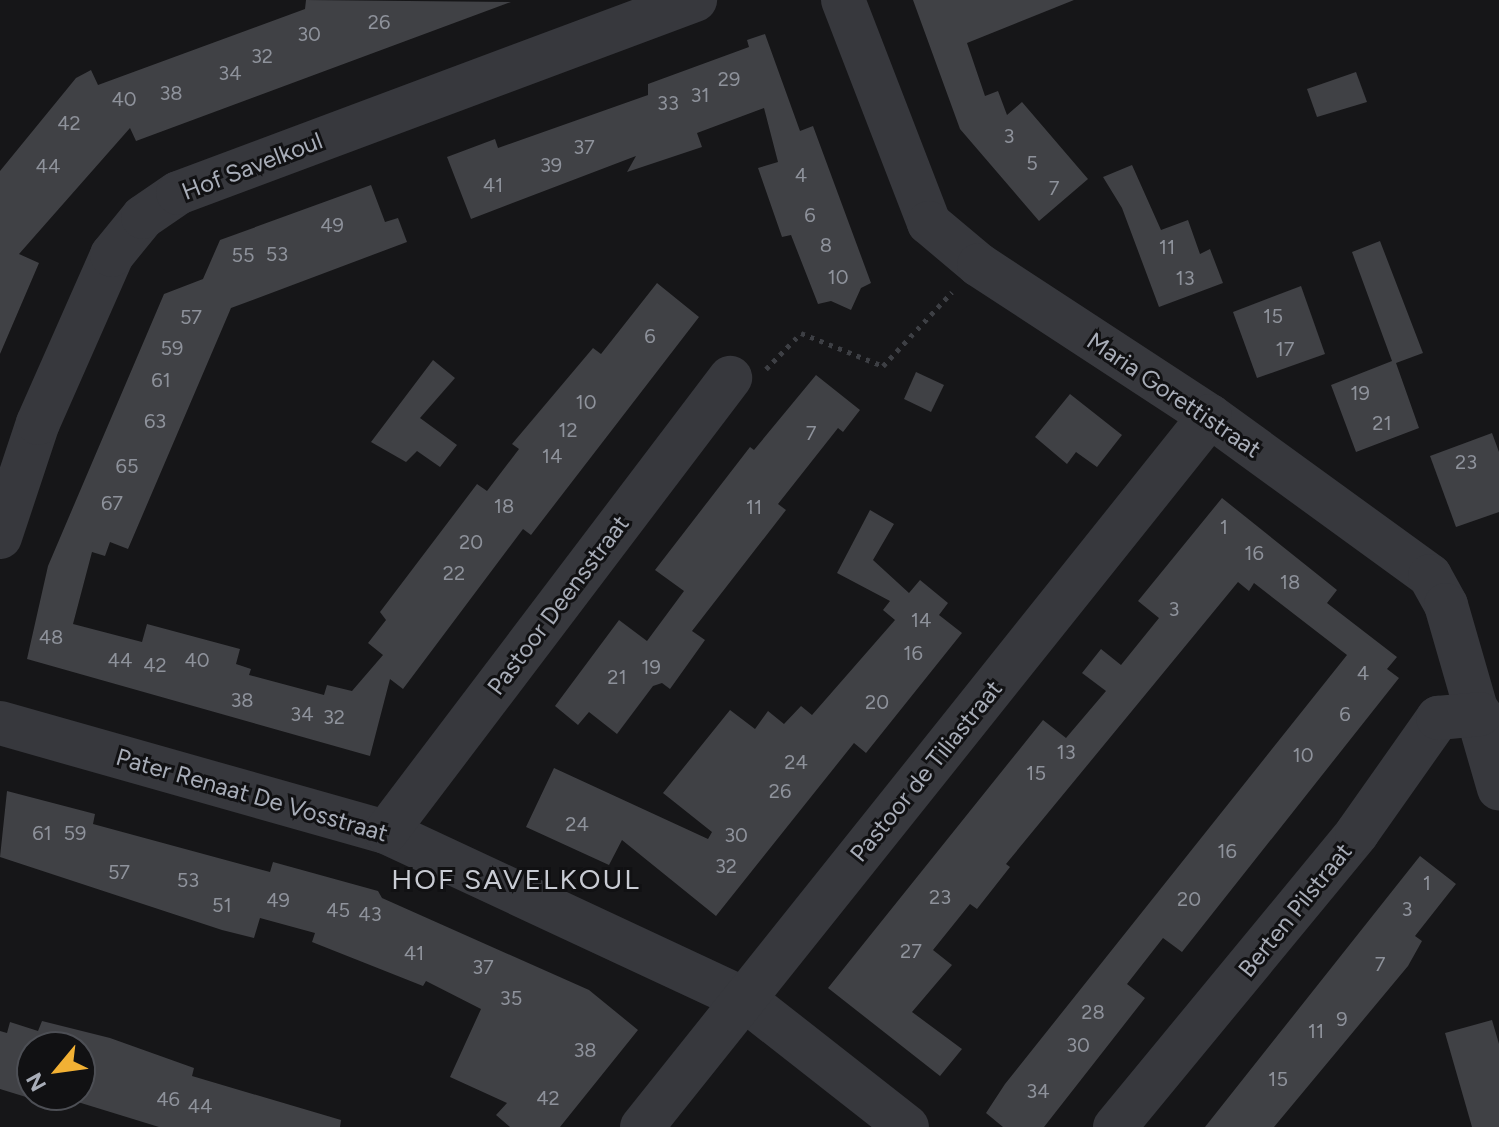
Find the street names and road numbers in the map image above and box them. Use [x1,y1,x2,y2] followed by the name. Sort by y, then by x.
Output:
[178,126,326,206] street label: Hof Savelkoul
[1082,326,1266,464] street label: Maria Gorettistraat
[481,510,635,700] street label: Pastoor Deensstraat
[844,675,1008,867] street label: Pastoor de Tiliastraat
[113,742,391,848] street label: Pater Renaat De Vosstraat
[1232,837,1358,983] street label: Berten Pilstraat

